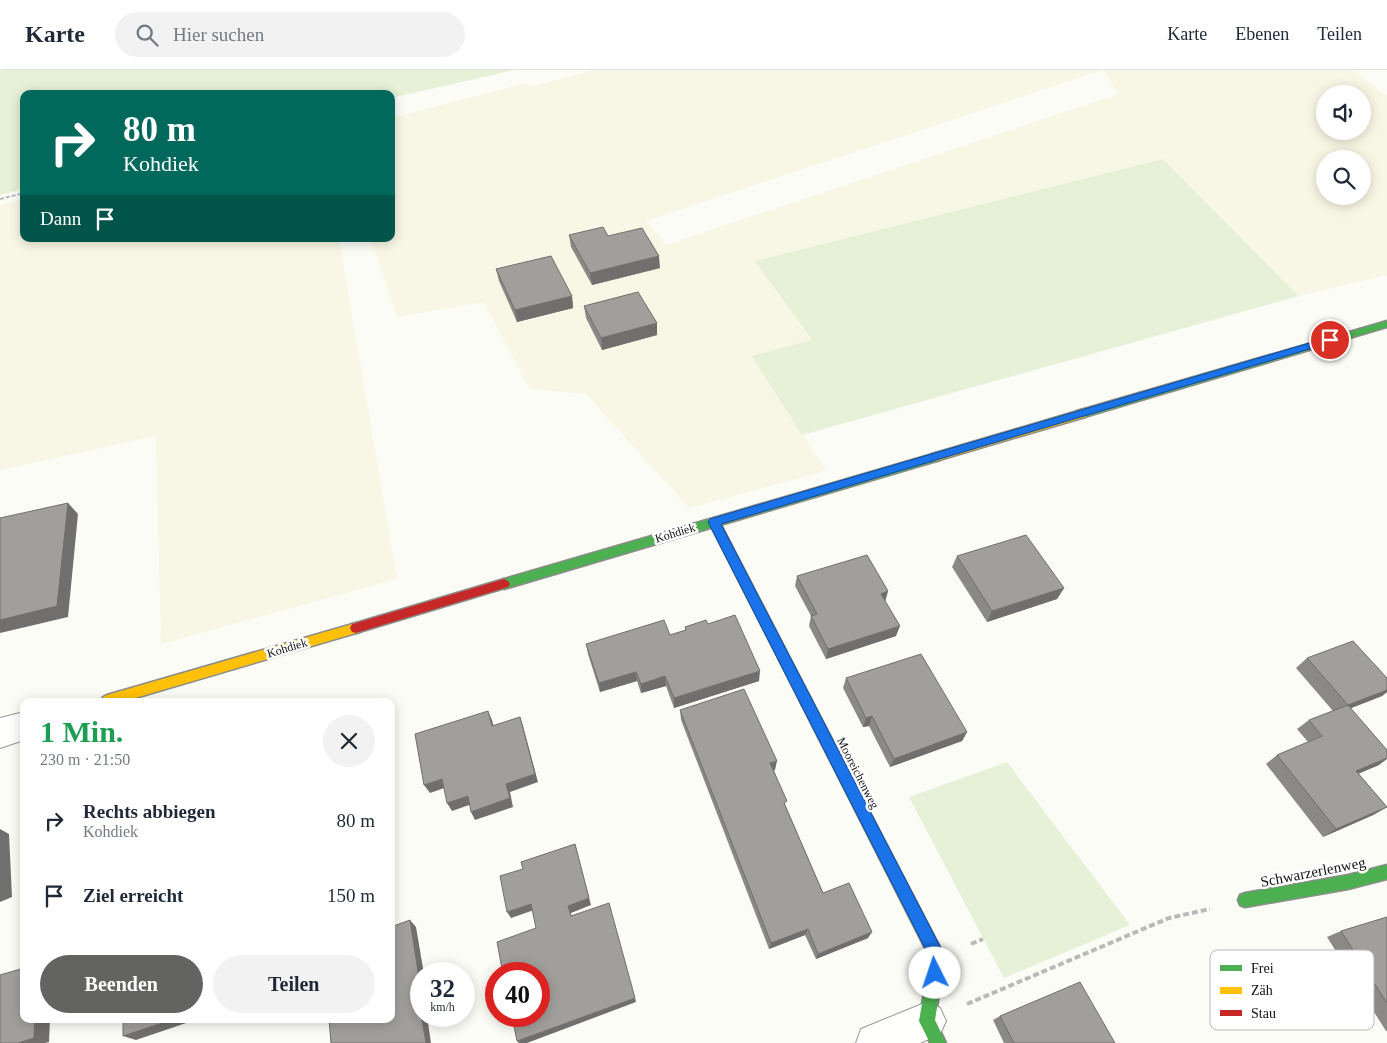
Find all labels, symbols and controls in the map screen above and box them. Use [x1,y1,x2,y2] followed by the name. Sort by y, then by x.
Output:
[115,12,465,57] search box
[25,21,85,47] text: Karte
[133,21,161,49] icon: search
[173,24,264,45] text: Hier suchen
[1167,24,1207,44] text: Karte
[1235,24,1289,44] text: Ebenen
[1317,24,1362,44] text: Teilen
[1316,85,1371,205] map controls
[1316,85,1371,140] button: sound
[40,110,105,175] icon: right
[123,110,196,149] text: 80 m
[1316,150,1371,205] button: search
[123,151,199,176] text: Kohdiek
[91,205,119,233] icon: arrive
[40,208,81,229] text: Dann
[1309,319,1351,361] pin
[1316,326,1344,354] icon: arrive
[653,520,697,546] street label: Kohdiek
[265,635,309,661] street label: Kohdiek
[40,715,123,748] text: 1 Min.
[323,715,375,767] button: close
[834,735,882,811] street label: Mooreichenweg
[40,751,130,768] text: 230 m · 21:50
[83,801,215,822] text: Rechts abbiegen
[40,807,68,835] icon: right
[336,810,375,831] text: 80 m
[83,823,138,840] text: Kohdiek
[1259,854,1367,890] street label: Schwarzerlenweg
[40,882,68,910] icon: arrive
[83,885,183,906] text: Ziel erreicht
[327,885,375,906] text: 150 m
[908,946,960,998] position arrow
[1210,950,1374,1030] legend
[40,955,203,1013] button: Beenden
[213,955,375,1013] button: Teilen
[1251,961,1274,976] text: Frei
[485,962,550,1027] speed limit sign: 40
[430,975,455,1002] text: 32
[1251,983,1273,998] text: Zäh
[430,1000,455,1014] text: km/h
[1251,1006,1276,1021] text: Stau

